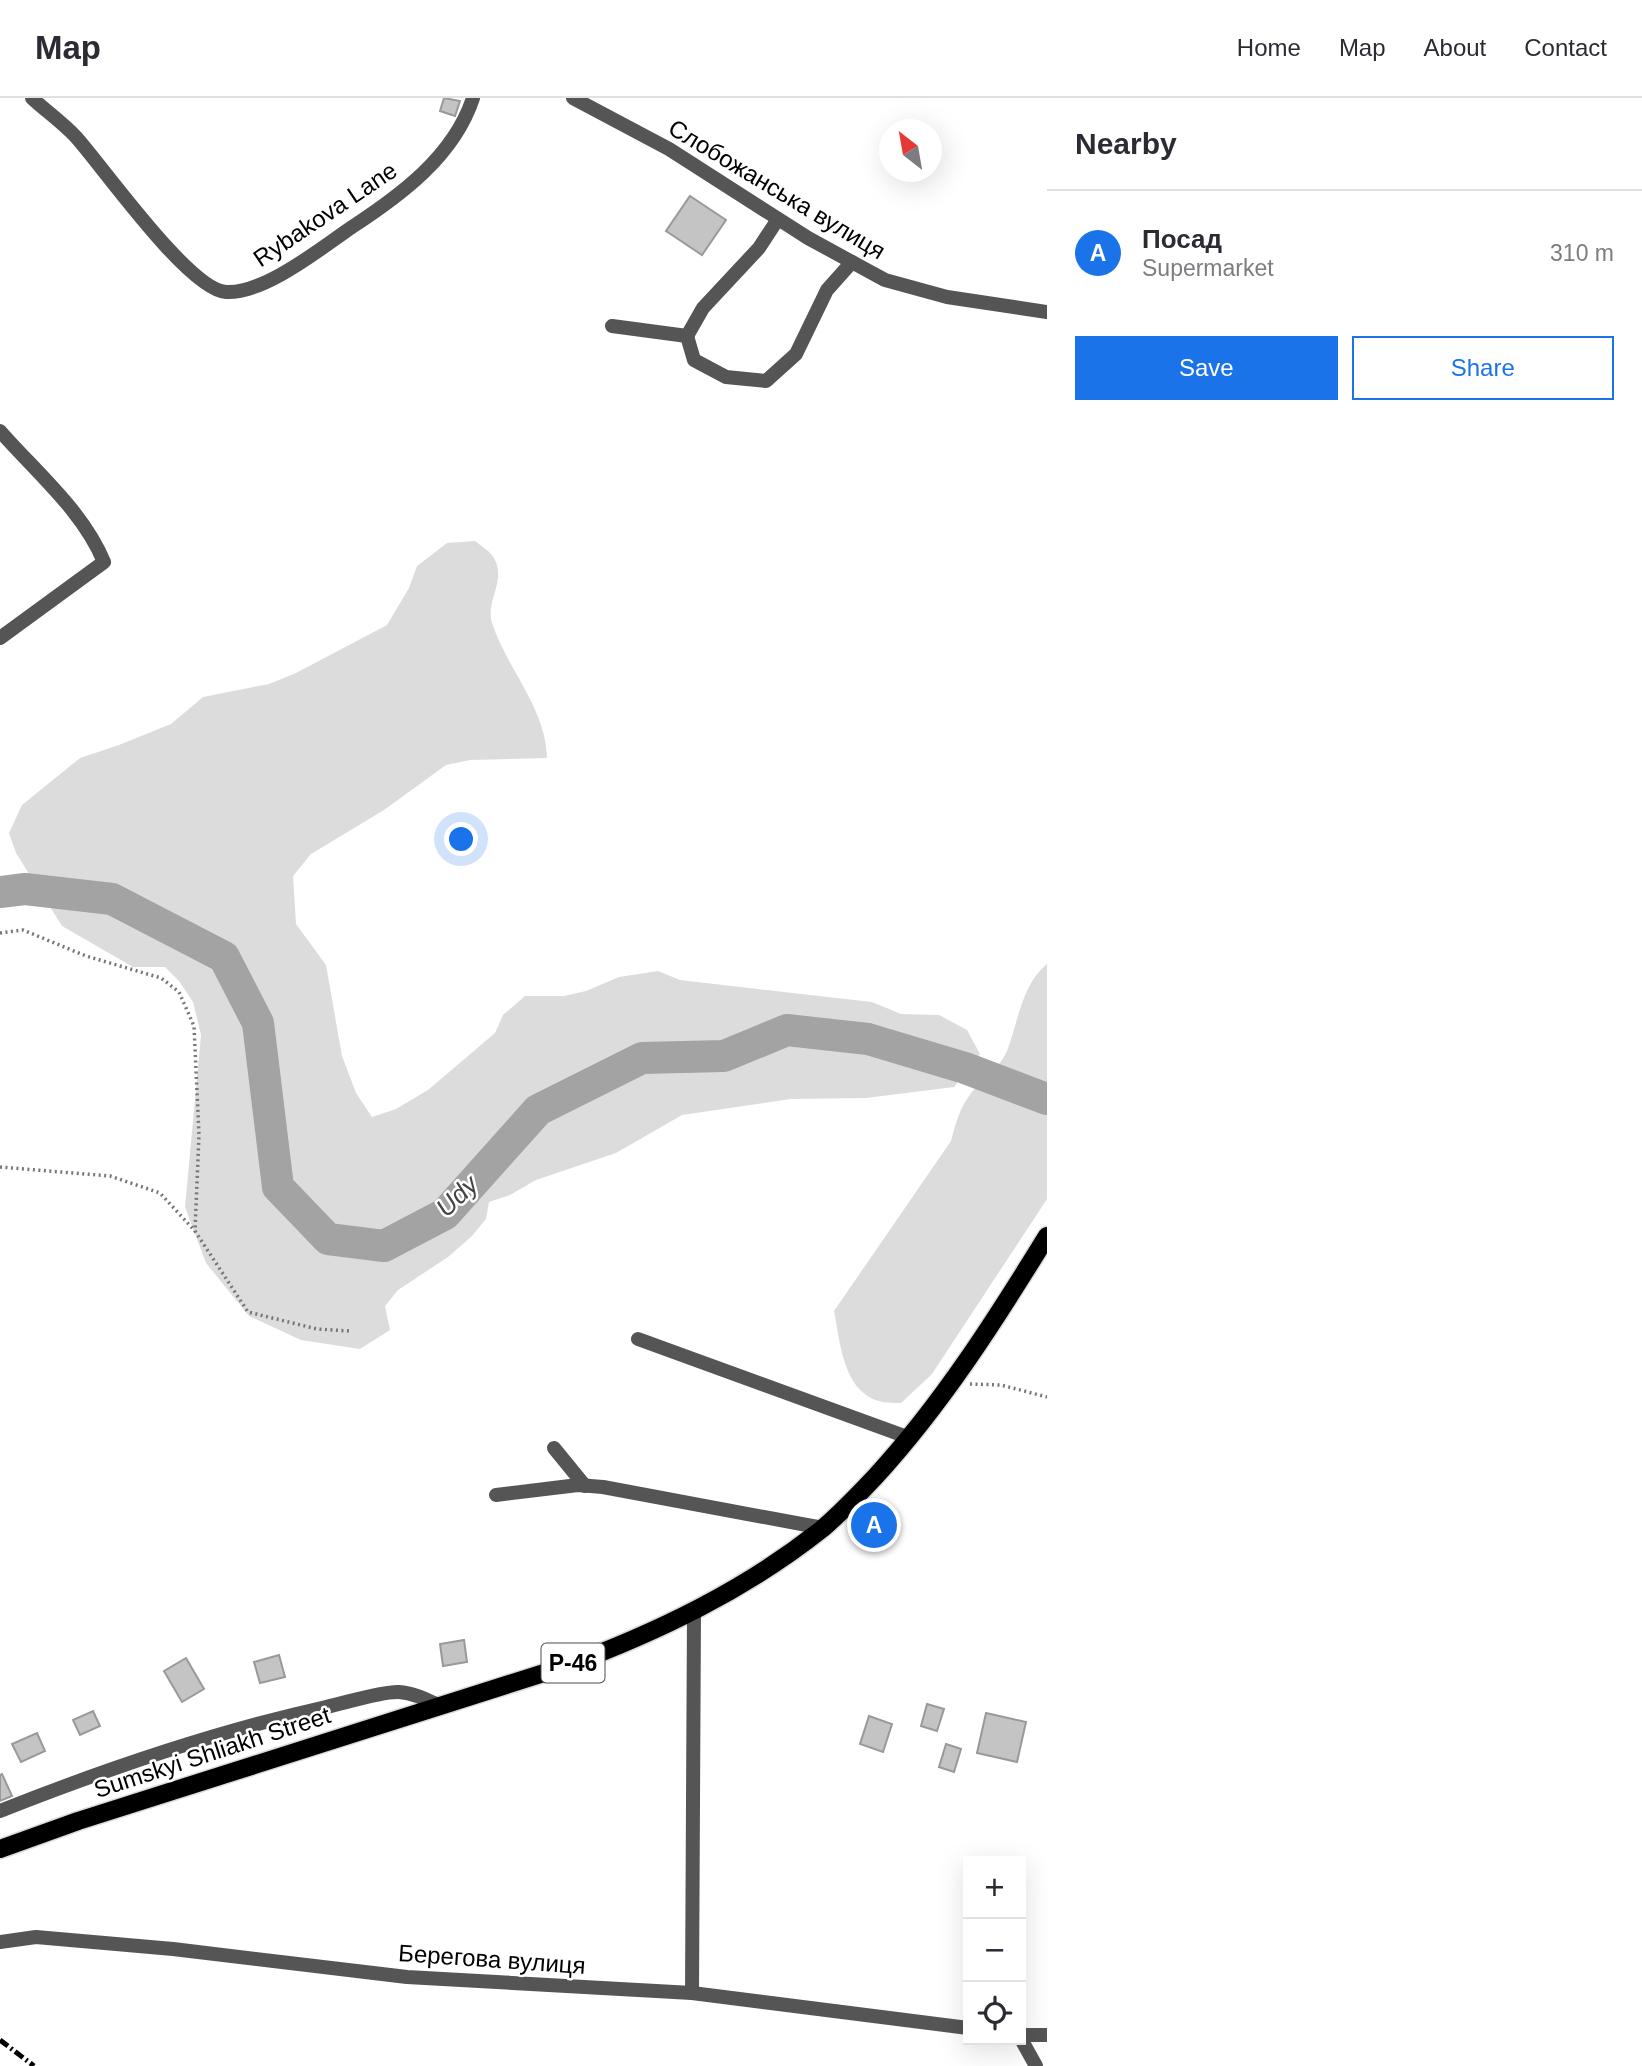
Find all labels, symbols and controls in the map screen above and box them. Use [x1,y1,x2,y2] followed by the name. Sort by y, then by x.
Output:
[35,29,101,66] text: Map
[1237,34,1301,61] text: Home
[1339,34,1386,61] text: Map
[1424,34,1486,61] text: About
[1524,34,1607,61] text: Contact
[664,114,890,264] street label: Слобожанська вулиця
[879,119,942,182] north arrow
[1075,127,1177,160] text: Nearby
[248,156,402,272] street label: Rybakova Lane
[1142,224,1222,254] text: Посад
[1090,240,1106,266] text: A
[1550,240,1614,266] text: 310 m
[1142,255,1274,281] text: Supermarket
[1075,336,1338,400] button: Save
[1352,336,1614,400] button: Share
[444,822,478,856] your location
[430,1168,485,1223] water label: Udy
[851,1499,897,1551] pin: A
[542,1644,604,1682] road number: Р-46
[90,1701,334,1803] street label: Sumskyi Shliakh Street
[963,1856,1026,2045] map controls
[963,1856,1026,1919] button: +
[963,1919,1026,1982] button: −
[397,1939,587,1979] street label: Берегова вулиця
[963,1982,1026,2045] button: locate

